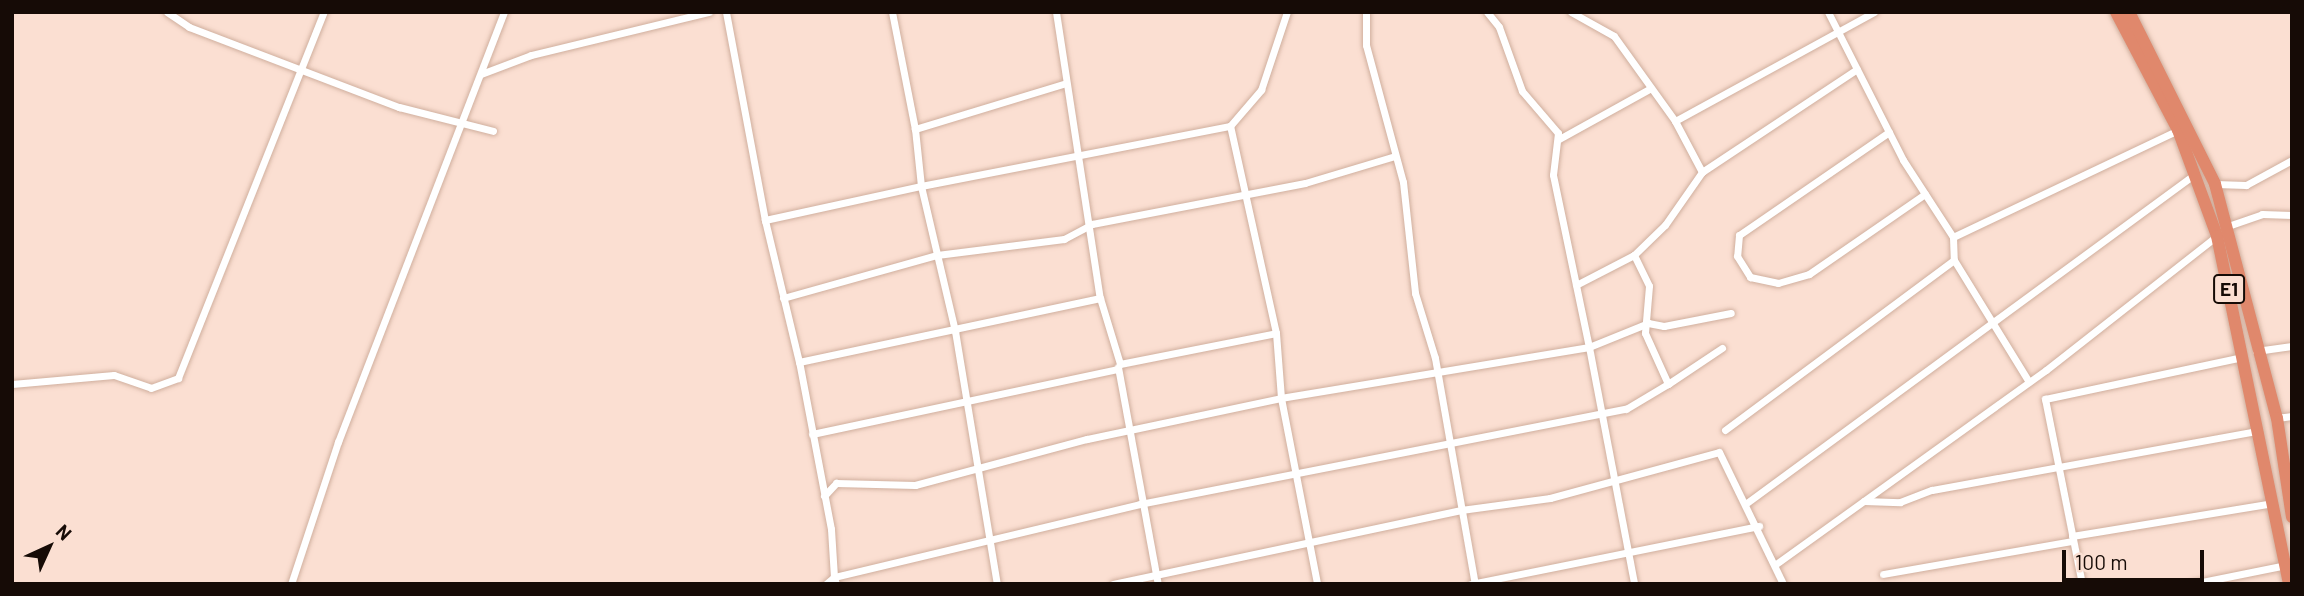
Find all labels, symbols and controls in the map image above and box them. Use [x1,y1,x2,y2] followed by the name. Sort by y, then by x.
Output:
[2212,274,2246,304] road number: E1
[14,512,84,582] north arrow
[52,519,77,544] text: N
[2066,536,2208,580] scale bar
[2075,549,2128,574] text: 100 m

